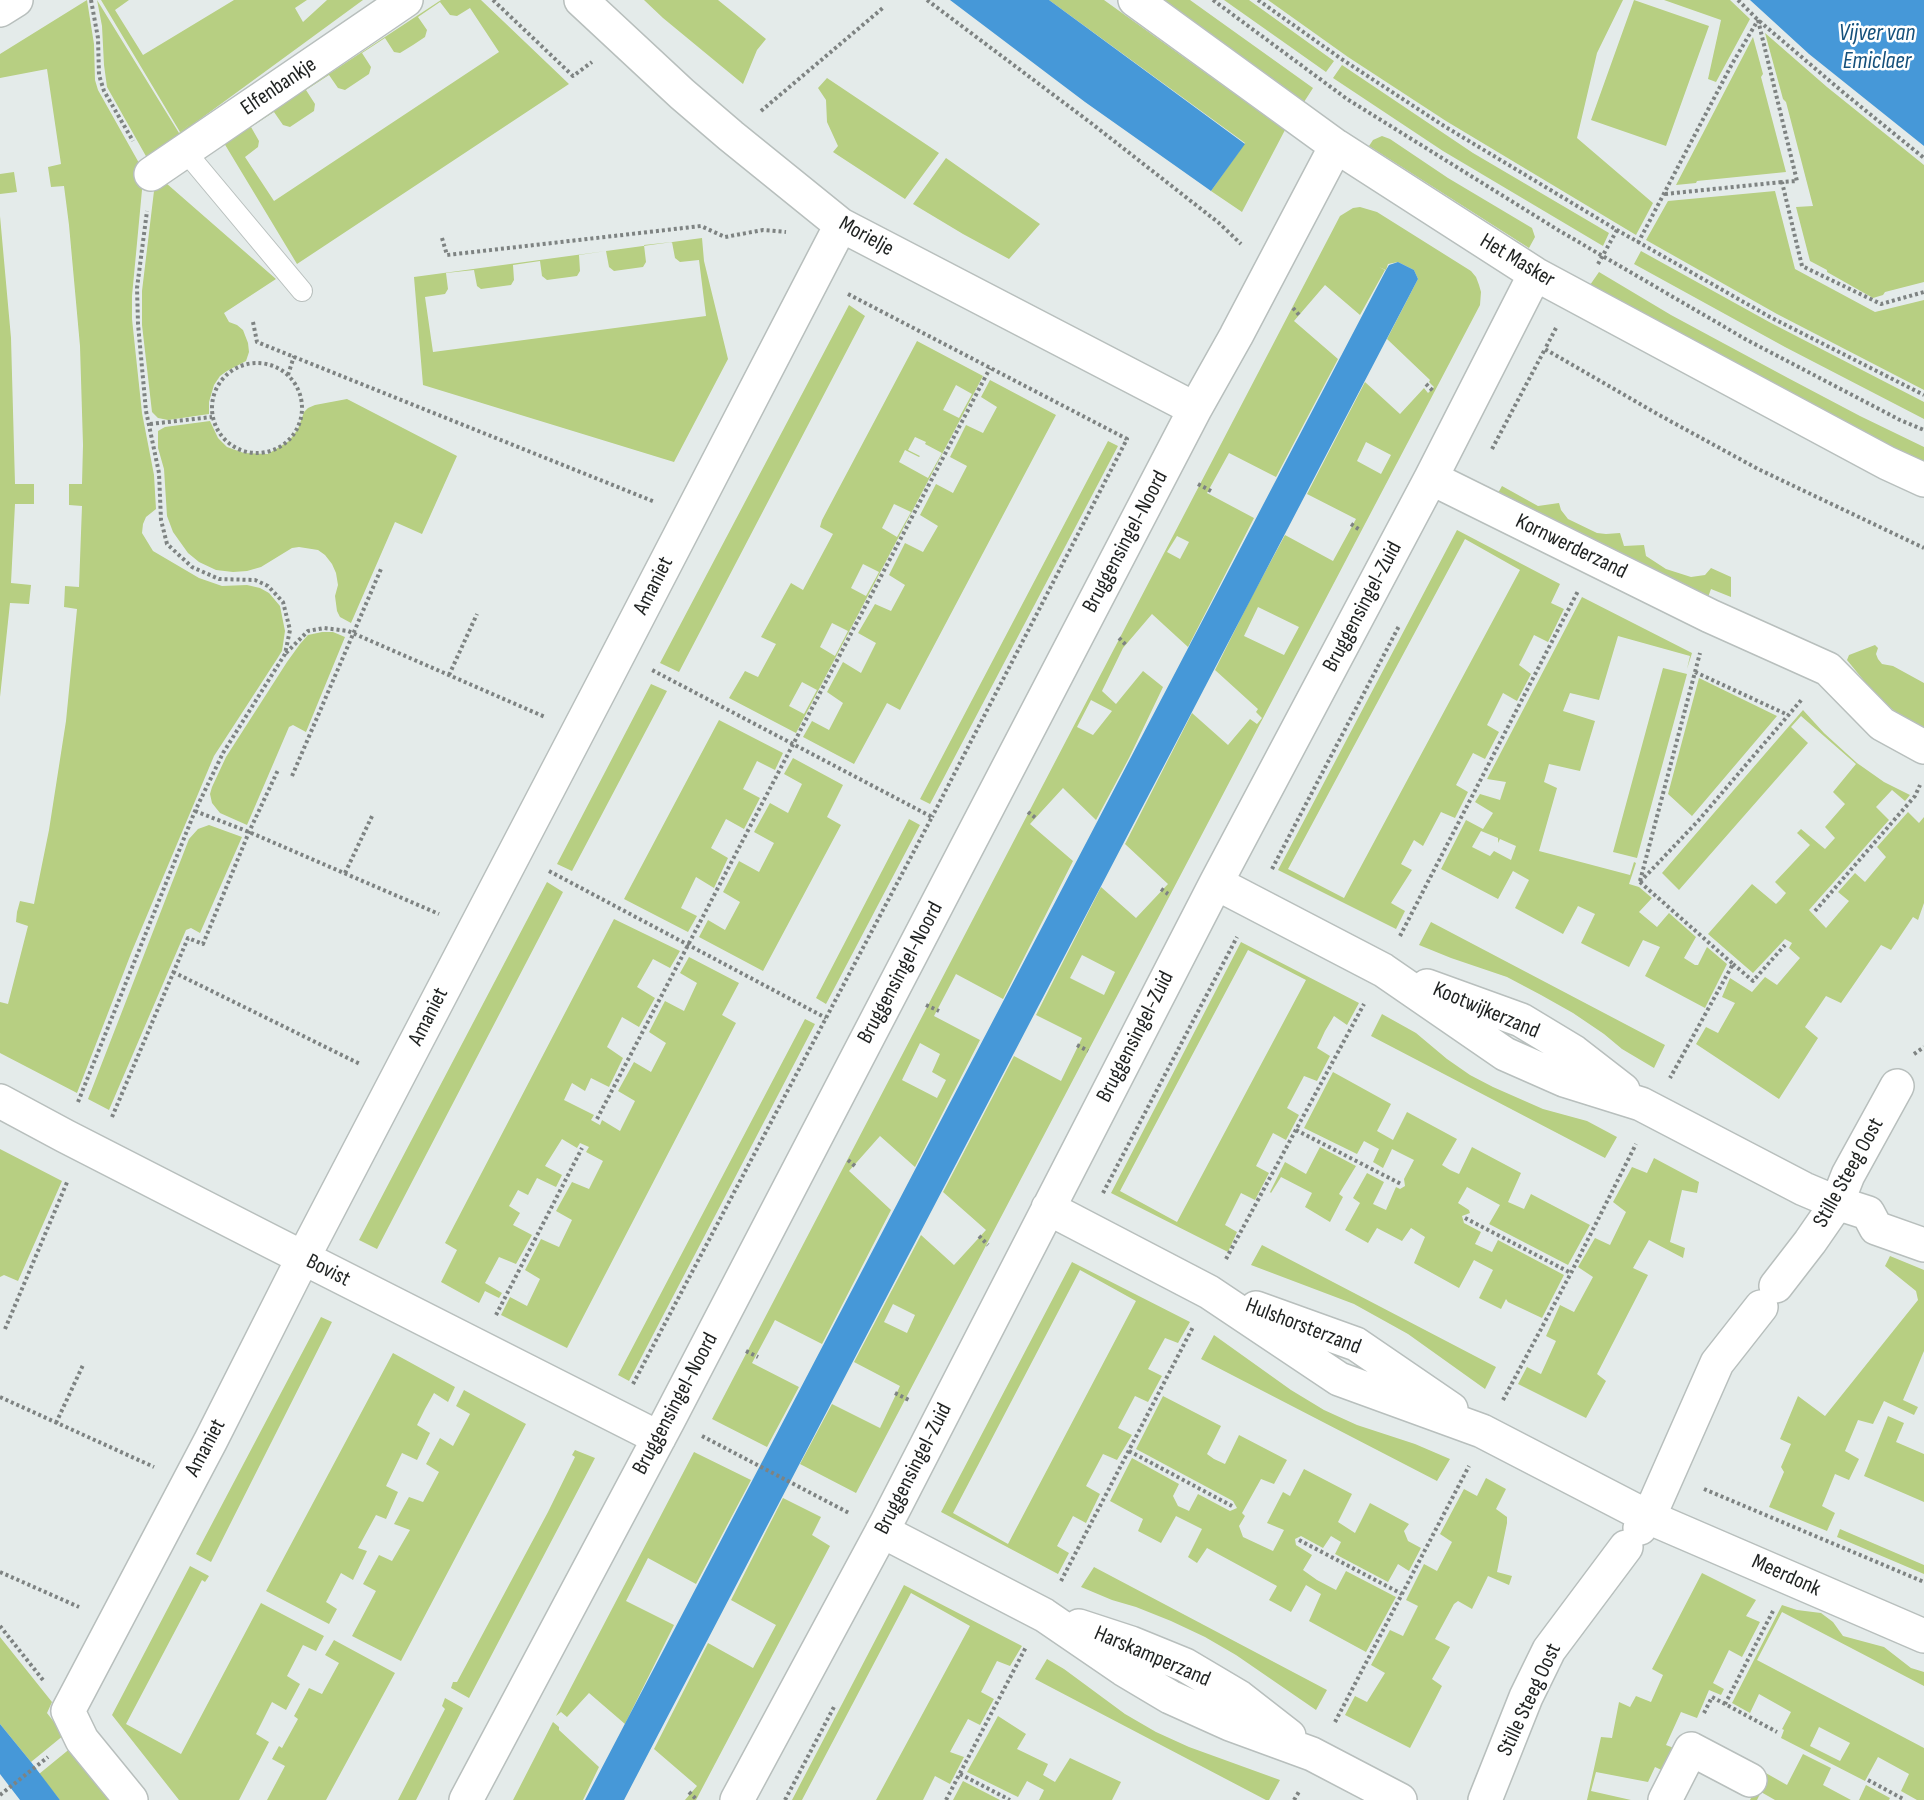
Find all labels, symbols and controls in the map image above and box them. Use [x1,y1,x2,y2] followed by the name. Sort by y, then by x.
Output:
[1839,20,1915,76] water label: Vijver van Emiclaer
[236,52,322,122] street label: Elfenbankje
[834,211,898,263] street label: Morielje
[1475,228,1559,294] street label: Het Masker
[1078,467,1174,617] street label: Bruggensingel-Noord
[1511,509,1631,585] street label: Kornwerderzand
[1318,537,1408,677] street label: Bruggensingel-Zuid
[628,553,680,619] street label: Amaniet
[853,898,949,1048] street label: Bruggensingel-Noord
[1092,967,1180,1107] street label: Bruggensingel-Zuid
[1429,977,1543,1045] street label: Kootwijkerzand
[403,984,455,1050] street label: Amaniet
[1808,1114,1890,1232] street label: Stille Steeg Oost
[302,1249,354,1293] street label: Bovist
[1242,1293,1364,1361] street label: Hulshorsterzand
[628,1329,724,1479] street label: Bruggensingel-Noord
[870,1399,958,1539] street label: Bruggensingel-Zuid
[180,1415,232,1481] street label: Amaniet
[1747,1549,1825,1603] street label: Meerdonk
[1090,1621,1214,1693] street label: Harskamperzand
[1492,1639,1568,1761] street label: Stille Steeg Oost

